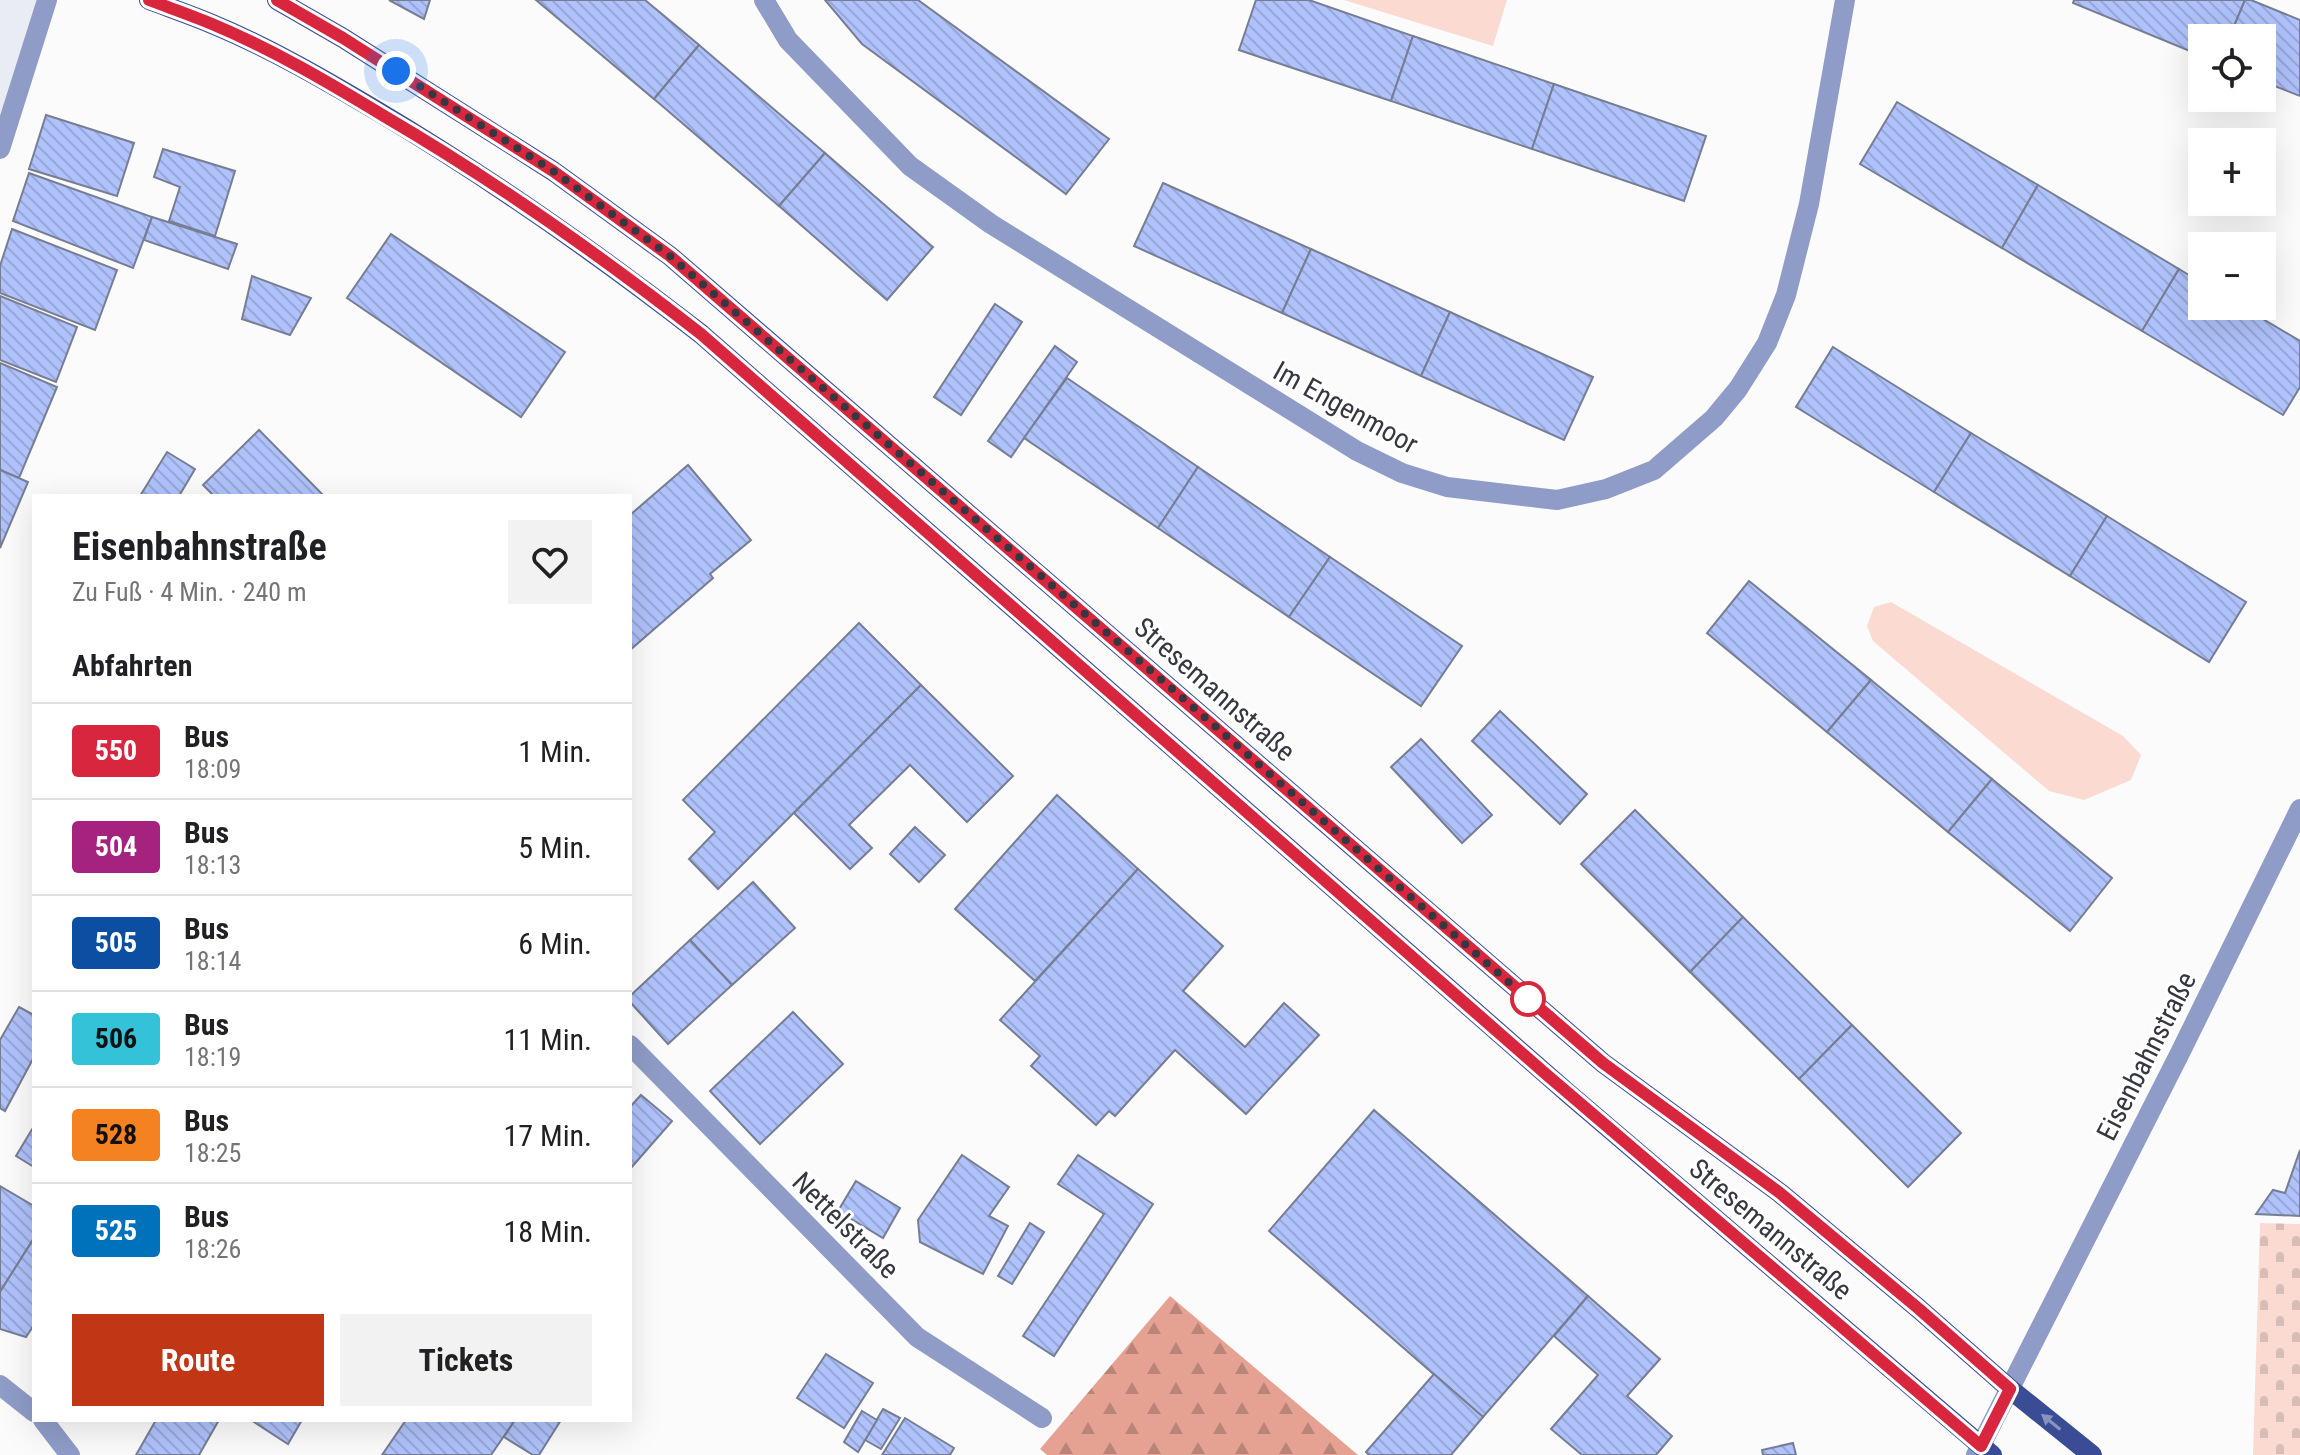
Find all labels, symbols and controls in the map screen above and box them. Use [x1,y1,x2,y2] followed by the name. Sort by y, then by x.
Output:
[2188,24,2276,320] map controls
[2188,24,2276,112] button: locate
[376,51,416,91] your location
[2188,128,2276,216] button: +
[2188,232,2276,320] button: −
[1268,354,1424,461] street label: Im Engenmoor
[508,520,592,604] button: heart
[72,525,327,569] text: Eisenbahnstraße
[72,577,307,607] text: Zu Fuß · 4 Min. · 240 m
[1128,611,1302,768] street label: Stresemannstraße
[72,648,192,683] text: Abfahrten
[184,719,229,754] text: Bus
[95,734,137,767] text: 550
[518,734,592,769] text: 1 Min.
[184,754,241,784] text: 18:09
[184,815,229,850] text: Bus
[95,830,137,863] text: 504
[518,830,592,865] text: 5 Min.
[184,850,241,880] text: 18:13
[184,911,229,946] text: Bus
[95,926,137,959] text: 505
[518,926,592,961] text: 6 Min.
[184,946,241,976] text: 18:14
[2090,967,2203,1146] street label: Eisenbahnstraße
[1511,982,1545,1016] unlabelled marker
[184,1007,229,1042] text: Bus
[95,1022,137,1055] text: 506
[504,1022,592,1057] text: 11 Min.
[184,1042,241,1072] text: 18:19
[184,1103,229,1138] text: Bus
[95,1118,137,1151] text: 528
[504,1118,592,1153] text: 17 Min.
[184,1138,241,1168] text: 18:25
[1683,1152,1859,1307] street label: Stresemannstraße
[786,1165,906,1285] street label: Nettelstraße
[184,1199,229,1234] text: Bus
[95,1214,137,1247] text: 525
[504,1214,592,1249] text: 18 Min.
[184,1234,241,1264] text: 18:26
[72,1314,324,1406] button: Route
[340,1314,592,1406] button: Tickets
[2041,1414,2061,1431] one-way arrow

